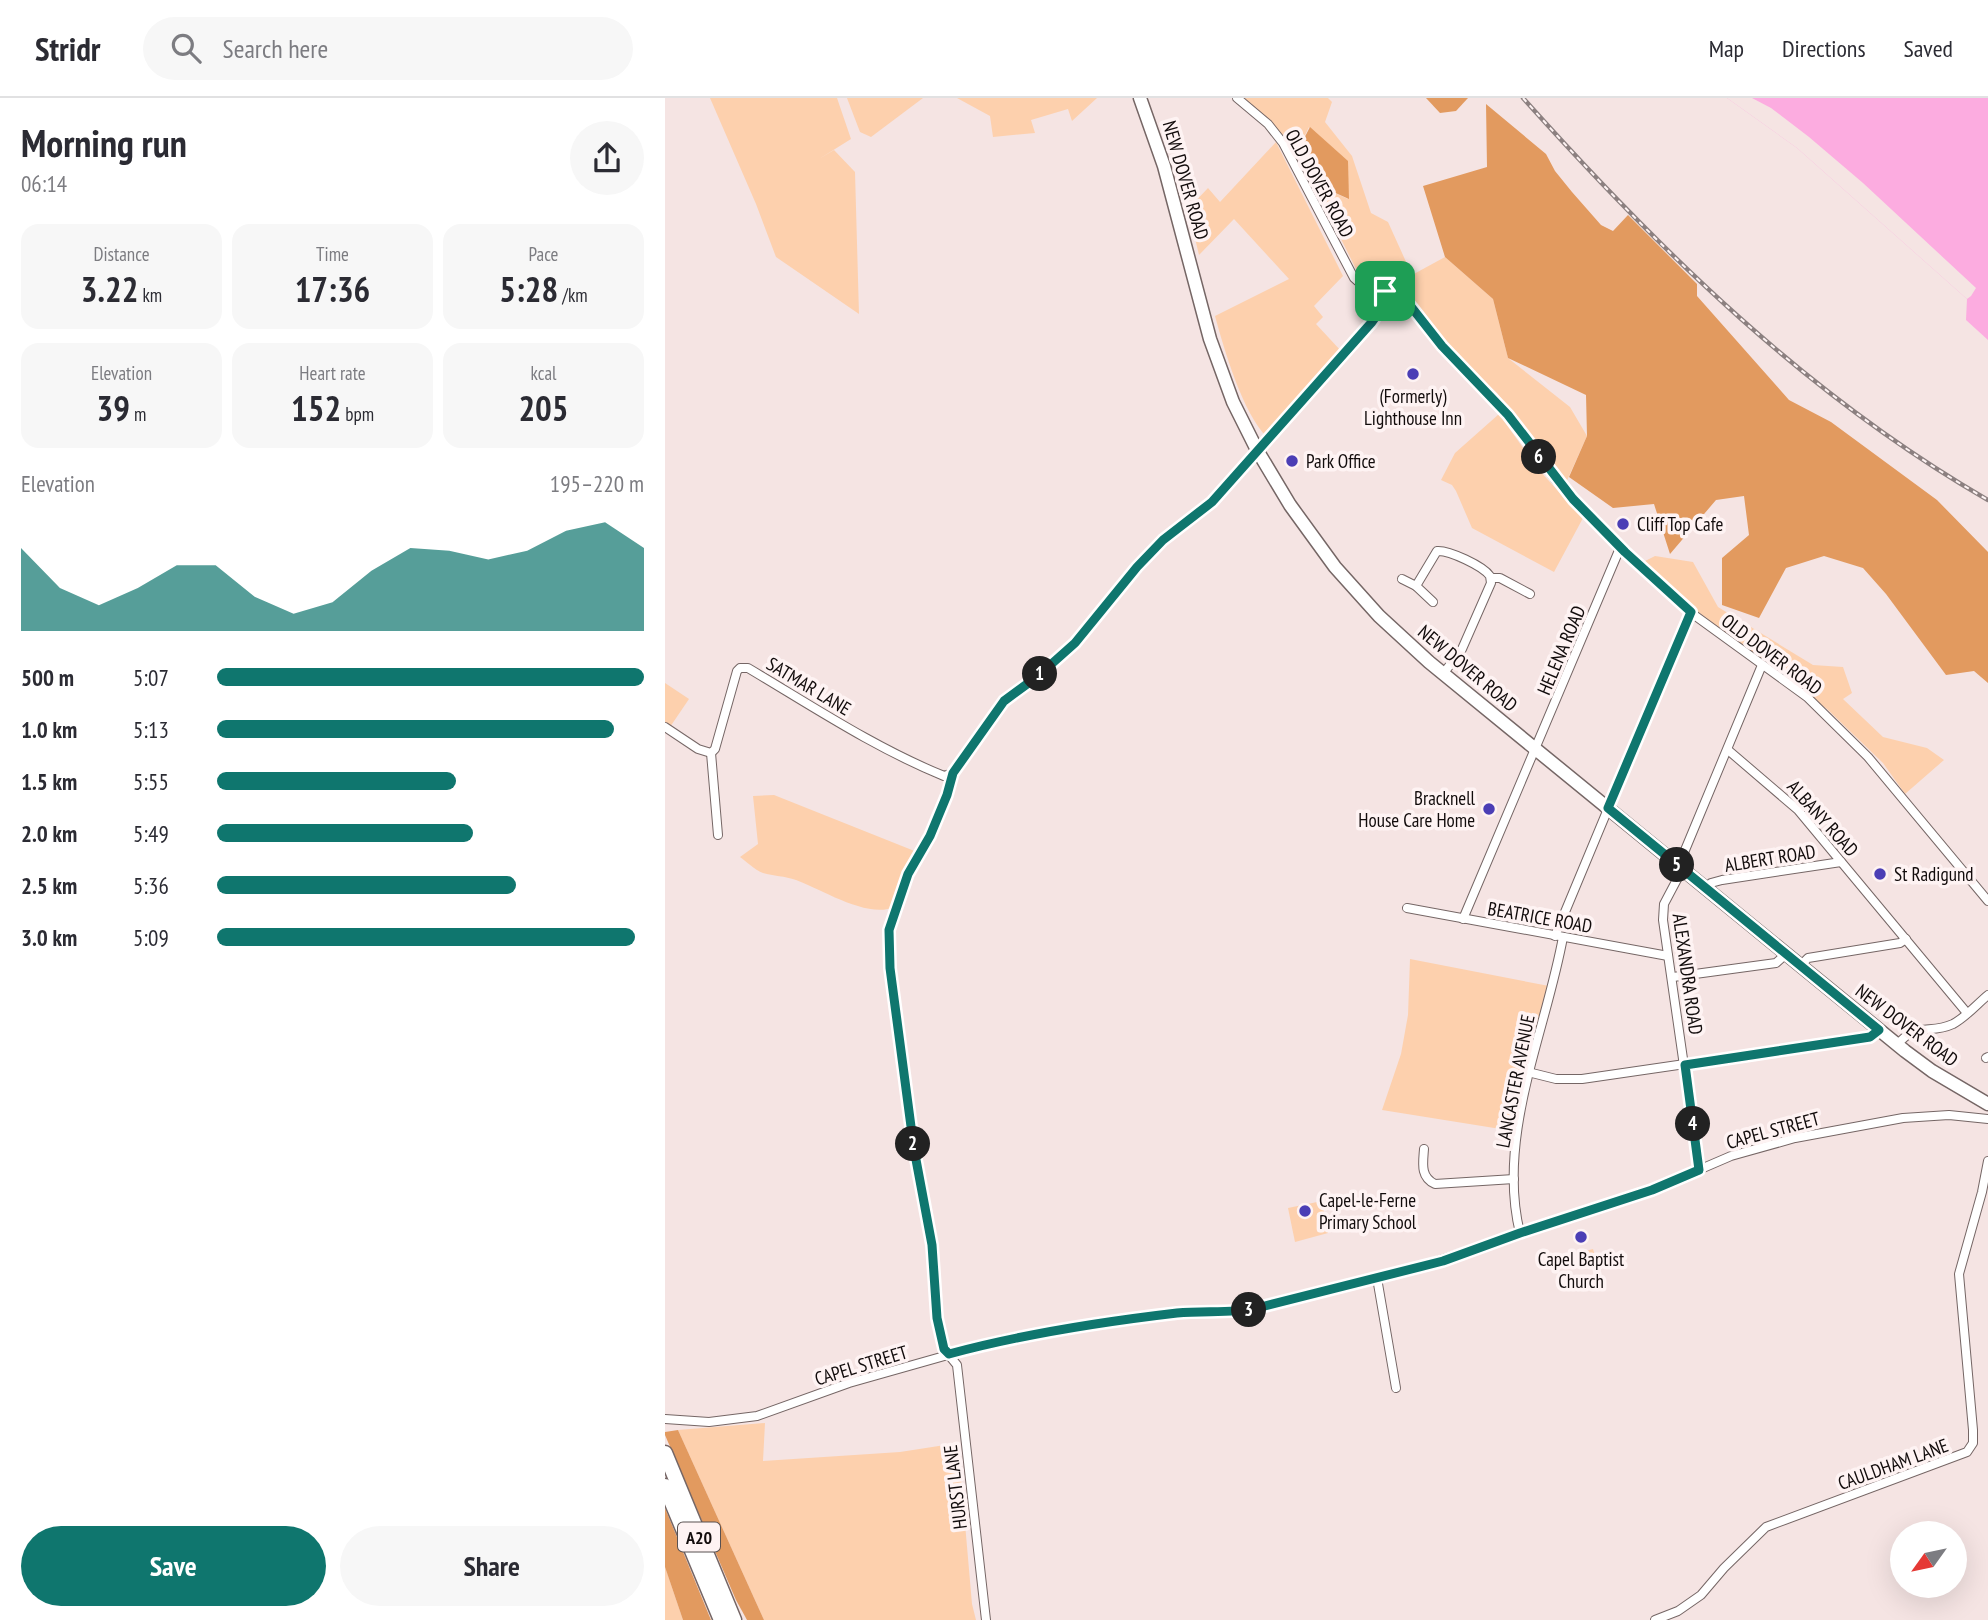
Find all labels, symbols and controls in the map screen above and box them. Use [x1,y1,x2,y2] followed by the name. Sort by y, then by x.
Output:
[143,17,633,80] search box
[35,27,101,70] text: Stridr
[167,29,205,67] icon: search
[223,32,328,65] text: Search here
[1709,33,1744,64] text: Map
[1782,33,1866,64] text: Directions
[1904,33,1953,64] text: Saved
[21,118,187,167] text: Morning run
[1158,118,1214,242] street label: NEW DOVER ROAD
[570,121,644,195] button: share
[1280,125,1360,241] street label: OLD DOVER ROAD
[21,169,67,198] text: 06:14
[94,242,149,266] text: Distance
[316,242,349,266] text: Time
[529,242,558,266] text: Pace
[1355,261,1415,321] pin
[81,266,138,312] text: 3.22
[295,266,370,312] text: 17:36
[499,266,558,312] text: 5:28
[1366,272,1404,310] icon: arrive
[138,283,162,307] text: km
[558,283,588,307] text: /km
[91,361,152,385] text: Elevation
[299,361,366,385] text: Heart rate
[531,361,556,385] text: kcal
[1405,366,1421,382] marker: (Formerly) Lighthouse Inn
[1364,384,1462,430] place label: (Formerly) Lighthouse Inn
[97,385,130,431] text: 39
[291,385,341,431] text: 152
[518,385,569,431] text: 205
[130,402,146,426] text: m
[341,402,374,426] text: bpm
[1521,440,1557,474] pin: 6
[1534,444,1543,468] text: 6
[1306,449,1376,473] place label: Park Office
[1284,453,1300,469] marker: Park Office
[21,469,95,498] text: Elevation
[550,469,644,498] text: 195–220 m
[1637,512,1723,536] place label: Cliff Top Cafe
[1615,516,1631,532] marker: Cliff Top Cafe
[1531,602,1591,698] street label: HELENA ROAD
[1717,608,1827,700] street label: OLD DOVER ROAD
[1413,619,1523,717] street label: NEW DOVER ROAD
[762,651,856,721] street label: SATMAR LANE
[1023,656,1057,692] pin: 1
[1035,661,1044,685] text: 1
[21,663,74,692] text: 500 m
[133,663,169,692] text: 5:07
[21,715,77,744] text: 1.0 km
[133,715,169,744] text: 5:13
[21,767,77,796] text: 1.5 km
[133,767,169,796] text: 5:55
[1782,775,1864,861] street label: ALBANY ROAD
[1358,786,1476,832] place label: Bracknell House Care Home
[1481,801,1497,817] marker: Bracknell House Care Home
[21,819,77,848] text: 2.0 km
[133,819,169,848] text: 5:49
[1723,839,1817,877] street label: ALBERT ROAD
[1660,848,1695,882] pin: 5
[1672,852,1681,876] text: 5
[1894,862,1973,886] place label: St Radigund
[1872,866,1888,882] marker: St Radigund
[21,871,77,900] text: 2.5 km
[133,871,169,900] text: 5:36
[1486,896,1594,938] street label: BEATRICE ROAD
[1668,912,1708,1036] street label: ALEXANDRA ROAD
[21,923,77,952] text: 3.0 km
[133,923,169,952] text: 5:09
[1851,979,1963,1071] street label: NEW DOVER ROAD
[1490,1012,1540,1150] street label: LANCASTER AVENUE
[1724,1106,1823,1154] street label: CAPEL STREET
[1675,1107,1711,1142] pin: 4
[1688,1111,1697,1135] text: 4
[895,1126,931,1162] pin: 2
[908,1131,917,1155] text: 2
[1319,1188,1417,1234] place label: Capel-le-Ferne Primary School
[1297,1203,1313,1219] marker: Capel-le-Ferne Primary School
[1573,1229,1589,1245] marker: Capel Baptist Church
[1538,1247,1625,1293] place label: Capel Baptist Church
[1231,1292,1267,1328] pin: 3
[1244,1297,1253,1321] text: 3
[812,1339,911,1390] street label: CAPEL STREET
[1835,1433,1951,1495] street label: CAULDHAM LANE
[938,1444,972,1530] street label: HURST LANE
[1890,1521,1967,1598] north arrow
[1890,1521,1967,1598] map controls
[678,1522,720,1552] road number: A20
[21,1526,326,1606] button: Save
[340,1526,644,1606] button: Share

